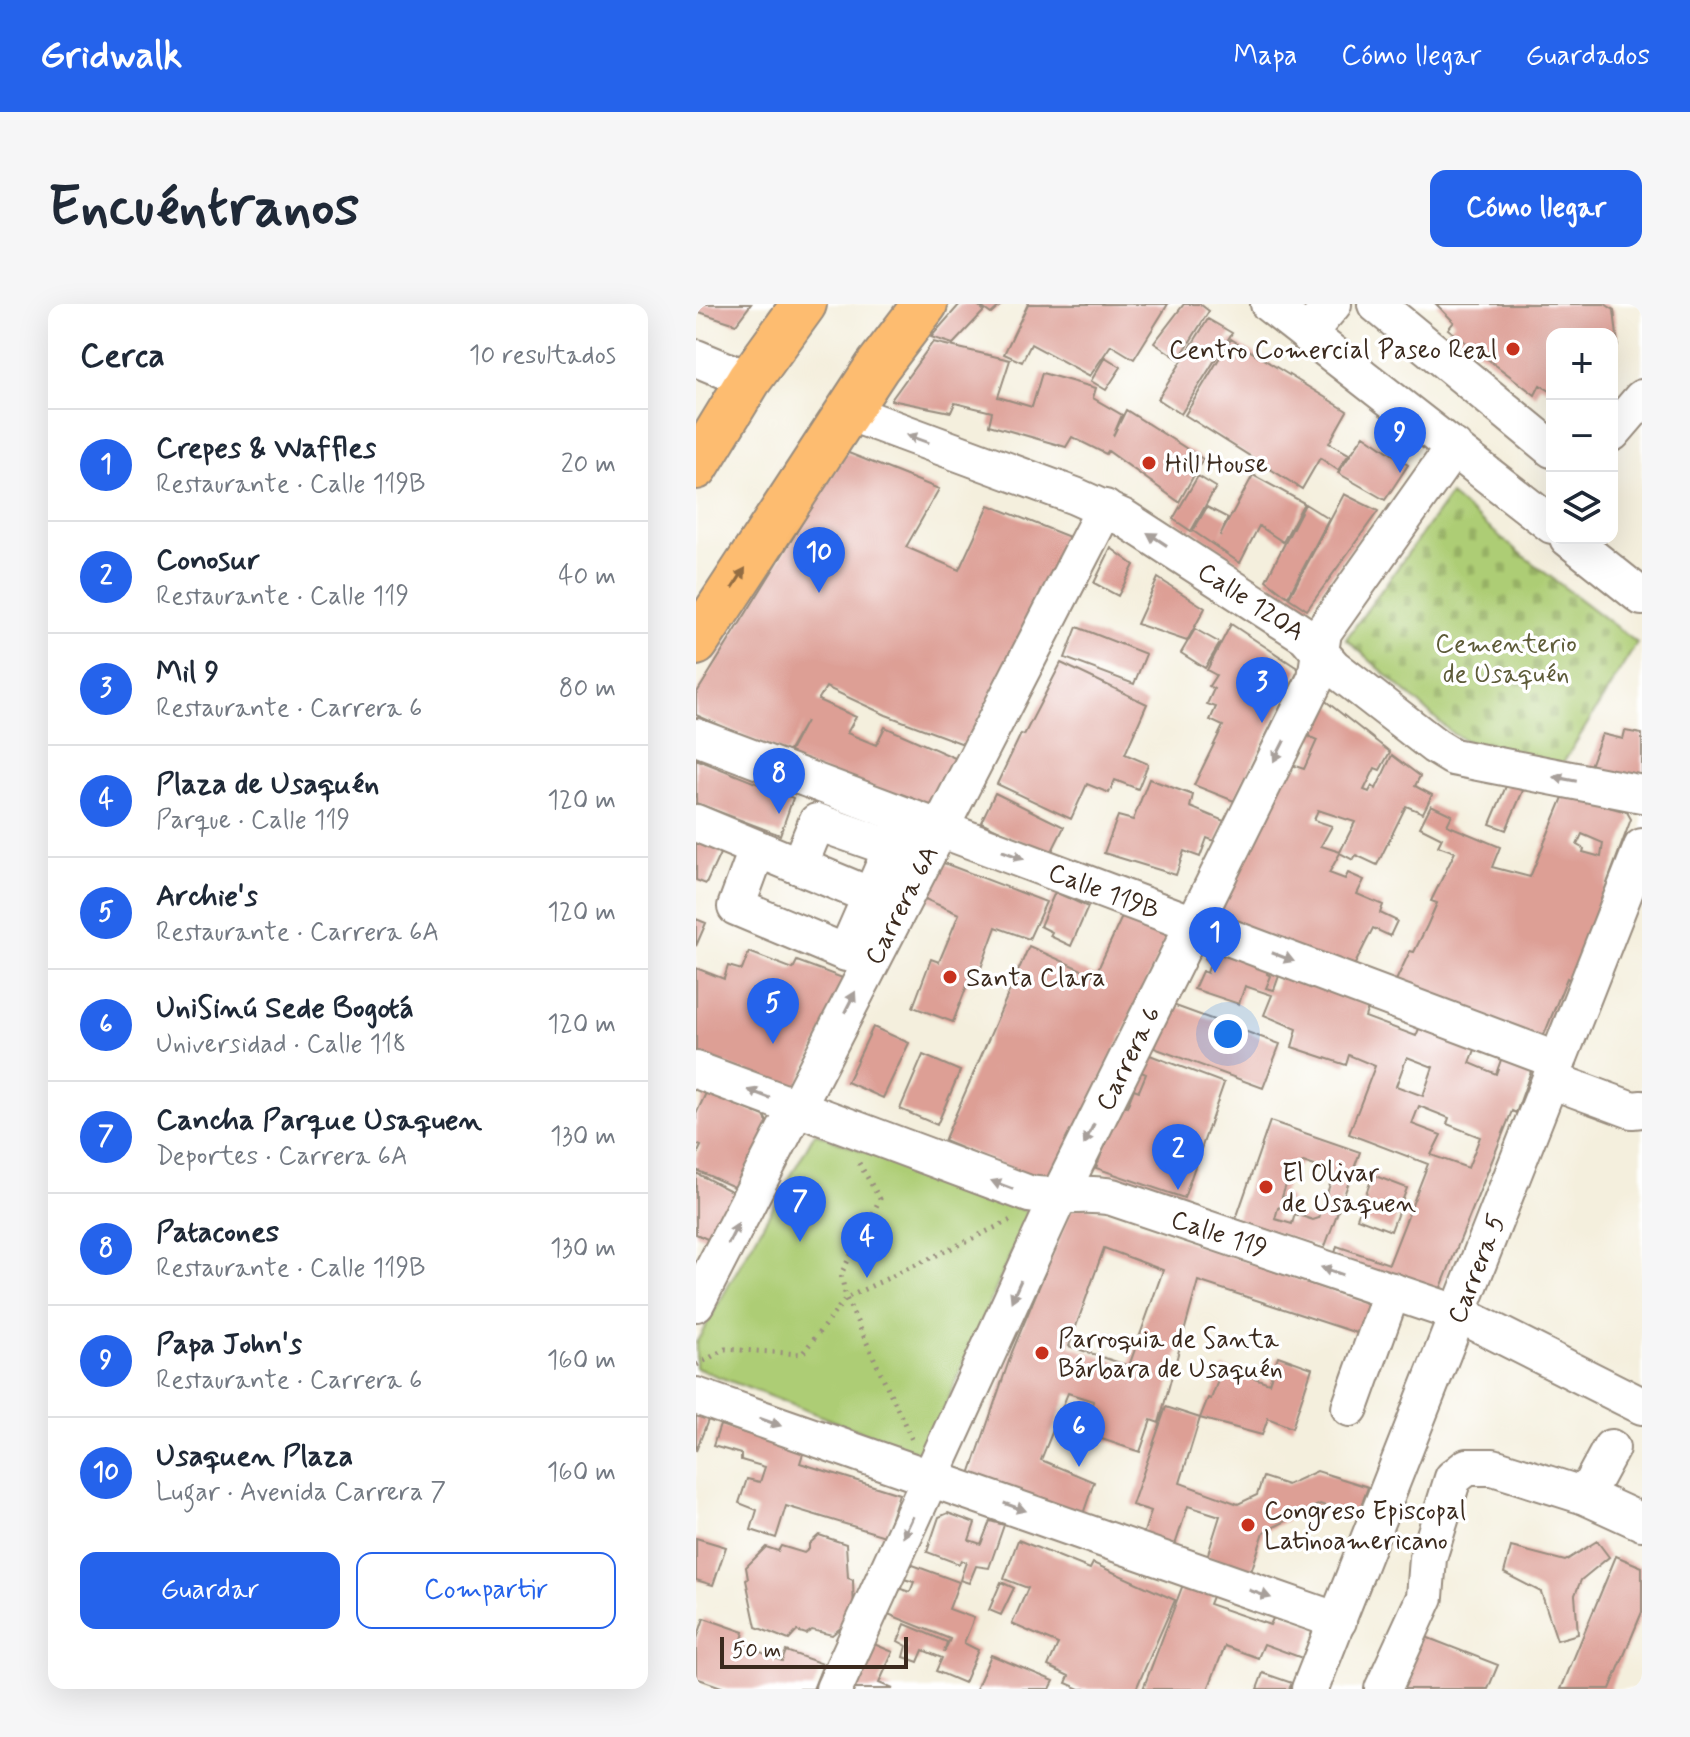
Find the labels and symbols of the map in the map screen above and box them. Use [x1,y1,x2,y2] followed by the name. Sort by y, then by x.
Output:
[1169,334,1497,368] place label: Centro Comercial Paseo Real
[1504,340,1522,358] marker: Centro Comercial Paseo Real
[1374,407,1426,473] pin: 9
[905,433,929,445] one-way arrow
[1165,448,1268,482] place label: Hill House
[1140,454,1158,472] marker: Hill House
[793,527,845,593] pin: 10
[1146,532,1167,547] one-way arrow
[1191,555,1311,650] street label: Calle 120A
[731,567,746,589] one-way arrow
[1435,628,1577,692] park label: Cementerio de Usaquén
[1236,657,1288,723] pin: 3
[1273,739,1286,762] one-way arrow
[753,748,805,814] pin: 8
[1553,773,1578,785] one-way arrow
[858,840,948,971] street label: Carrera 6A
[1001,849,1025,862] one-way arrow
[1043,856,1164,929] street label: Calle 119B
[1189,907,1241,973] pin: 1
[1271,951,1295,964] one-way arrow
[966,962,1106,996] place label: Santa Clara
[941,968,959,986] marker: Santa Clara
[747,978,799,1044] pin: 5
[843,991,857,1014] one-way arrow
[1089,1001,1170,1117] street label: Carrera 6
[1208,1014,1248,1054] your location
[747,1087,771,1099] one-way arrow
[1083,1123,1096,1146] one-way arrow
[1152,1124,1204,1190] pin: 2
[1282,1157,1416,1221] place label: El Olivar de Usaquen
[774,1176,826,1242] pin: 7
[990,1178,1014,1191] one-way arrow
[1257,1178,1275,1196] marker: El Olivar de Usaquen
[1166,1203,1271,1267] street label: Calle 119
[1441,1210,1515,1329] street label: Carrera 5
[841,1212,893,1278] pin: 4
[726,1223,739,1246] one-way arrow
[1320,1264,1344,1277] one-way arrow
[1009,1279,1023,1303] one-way arrow
[1058,1323,1283,1387] place label: Parroquia de Santa Bárbara de Usaquén
[1033,1344,1051,1362] marker: Parroquia de Santa Bárbara de Usaquén
[1053,1401,1105,1467] pin: 6
[758,1416,782,1428] one-way arrow
[1264,1495,1466,1559] place label: Congreso Episcopal Latinoamericano
[1003,1502,1027,1514] one-way arrow
[901,1516,915,1539] one-way arrow
[1239,1516,1257,1534] marker: Congreso Episcopal Latinoamericano
[1249,1588,1273,1600] one-way arrow
[720,1633,908,1669] scale bar

